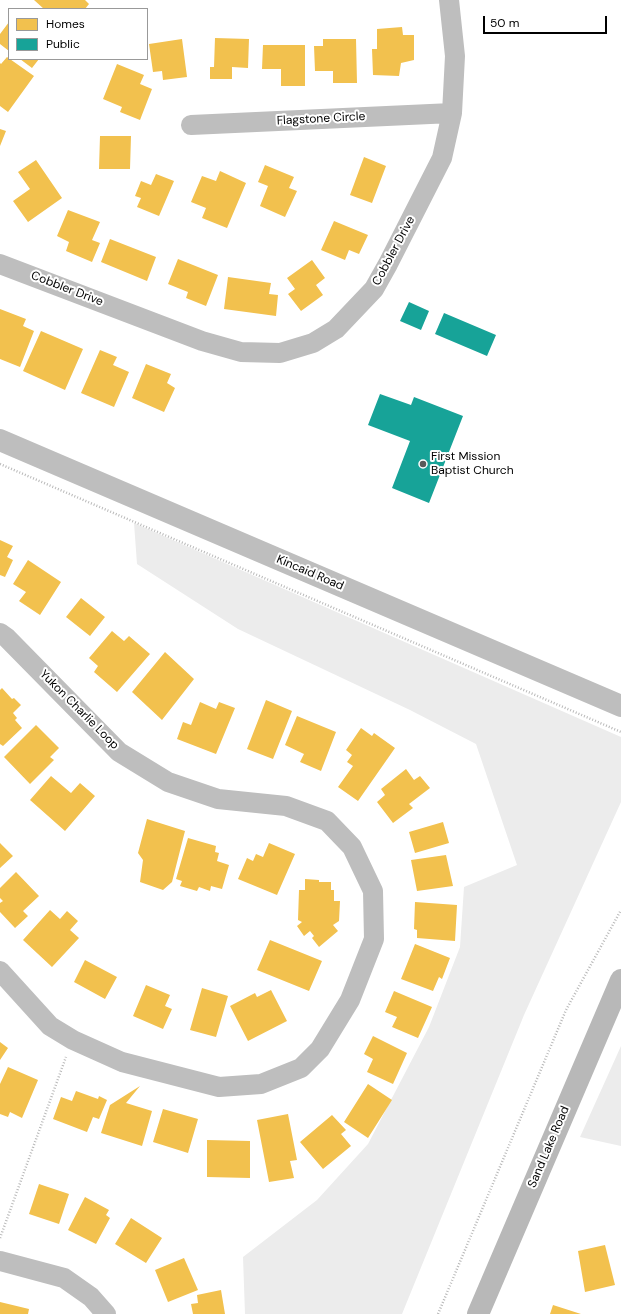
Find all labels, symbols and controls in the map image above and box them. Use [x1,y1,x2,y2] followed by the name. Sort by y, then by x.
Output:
[8,8,148,60] legend
[485,8,609,34] scale bar
[490,15,519,31] text: 50 m
[46,16,85,32] text: Homes
[46,36,80,52] text: Public
[276,109,366,129] street label: Flagstone Circle
[370,214,418,288] street label: Cobbler Drive
[29,269,105,309] street label: Cobbler Drive
[431,450,514,478] place label: First Mission Baptist Church
[418,459,428,469] marker: First Mission Baptist Church
[274,552,346,594] street label: Kincaid Road
[36,667,122,753] street label: Yukon Charlie Loop
[525,1104,573,1190] street label: Sand Lake Road

